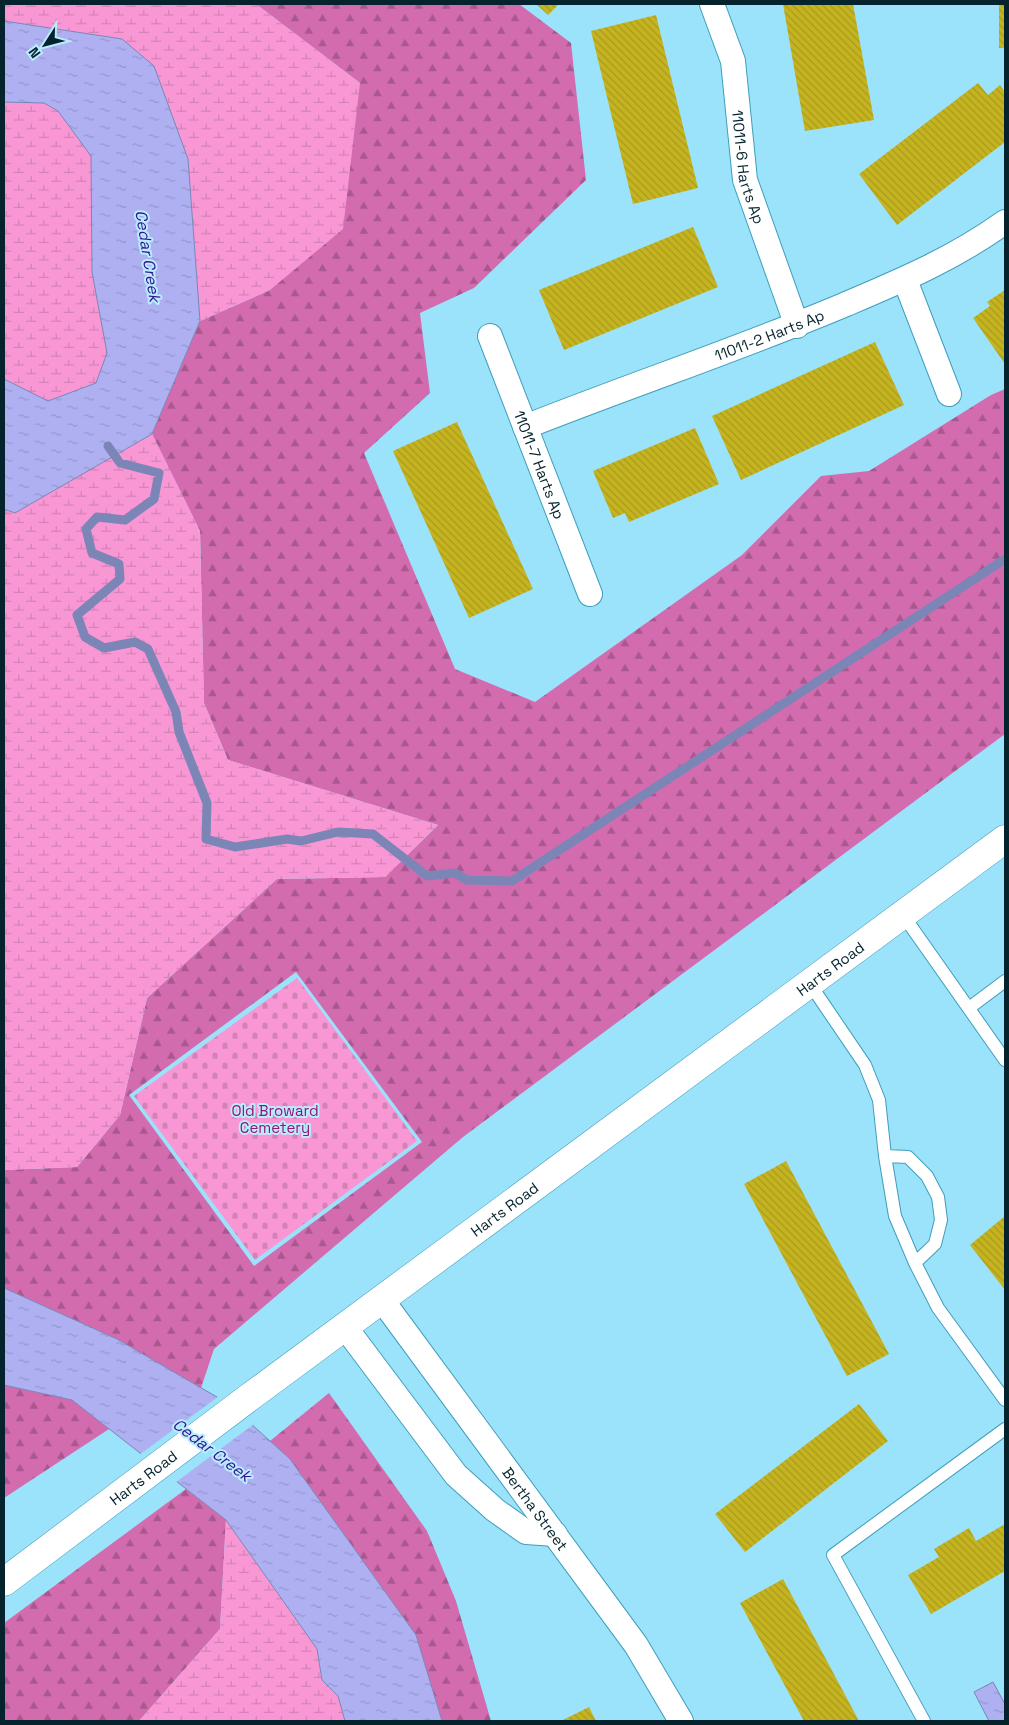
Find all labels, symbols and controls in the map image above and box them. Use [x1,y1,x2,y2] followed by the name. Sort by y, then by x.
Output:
[20,20,70,70] north arrow
[24,44,45,62] text: N
[728,109,769,226] street label: 11011-6 Harts Ap
[130,208,166,306] water label: Cedar Creek
[712,305,827,364] street label: 11011-2 Harts Ap
[510,408,569,522] street label: 11011-7 Harts Ap
[792,937,868,1000] street label: Harts Road
[231,1101,319,1137] park label: Old Broward Cemetery
[467,1178,542,1240] street label: Harts Road
[169,1414,257,1488] water label: Cedar Creek
[105,1446,181,1509] street label: Harts Road
[499,1463,573,1554] street label: Bertha Street

